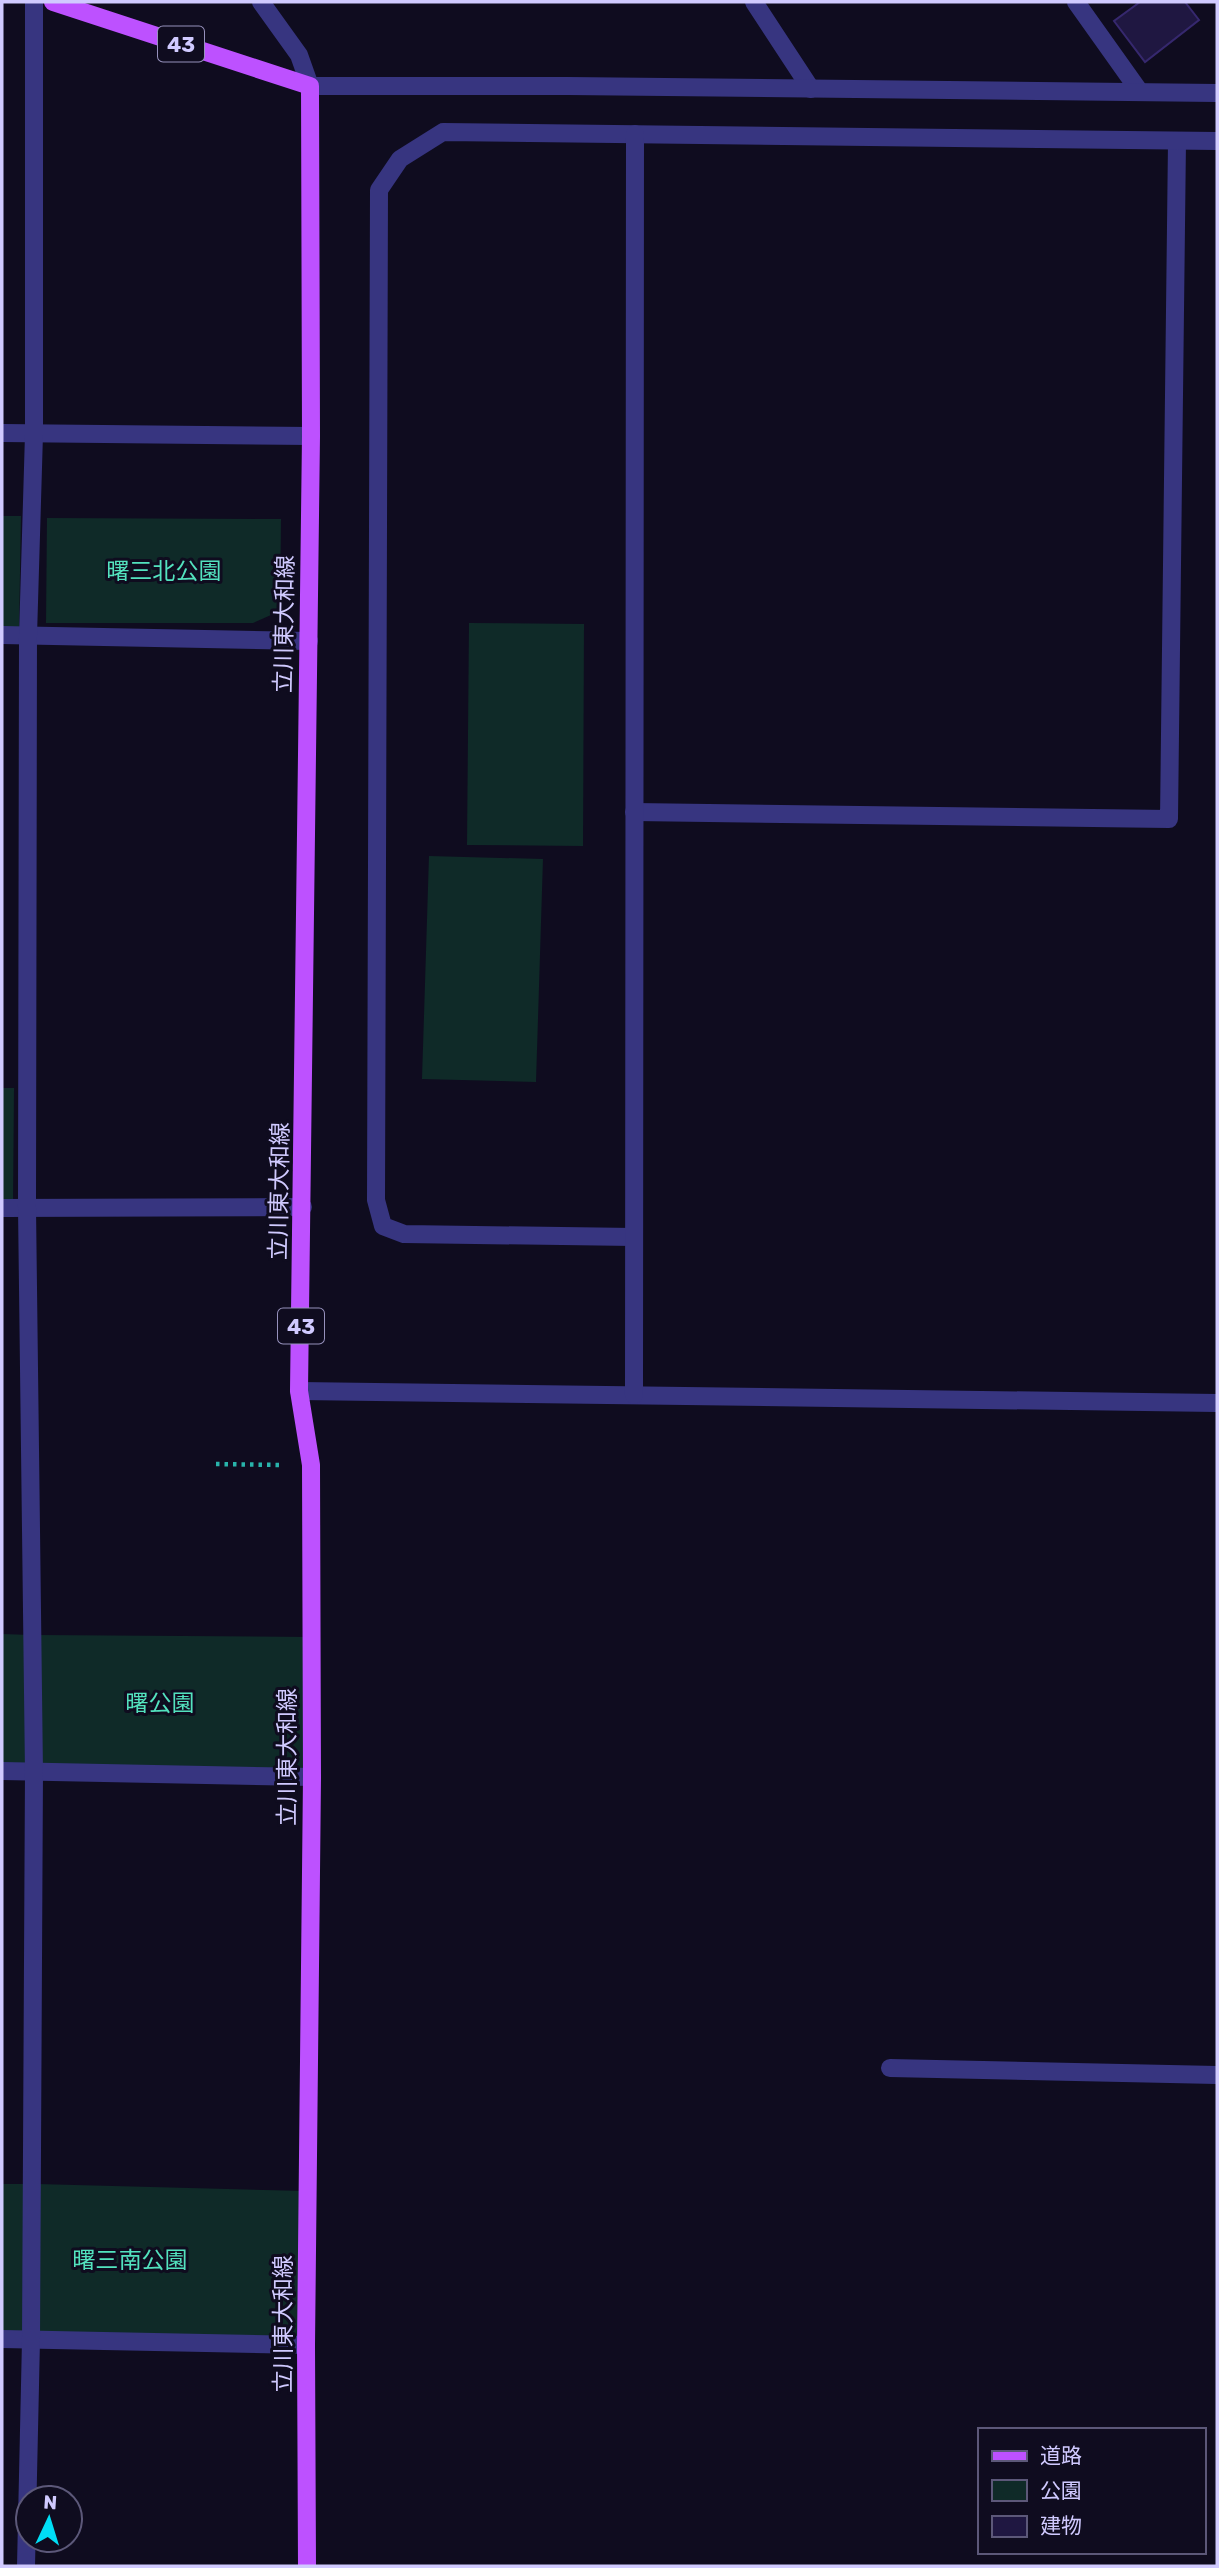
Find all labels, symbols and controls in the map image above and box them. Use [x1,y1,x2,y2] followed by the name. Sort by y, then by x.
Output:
[158,26,204,61] road number: 43
[269,555,299,693] street label: 立川東大和線
[107,557,222,585] park label: 曙三北公園
[264,1122,294,1260] street label: 立川東大和線
[278,1308,324,1344] road number: 43
[273,1688,301,1826] street label: 立川東大和線
[126,1689,195,1717] park label: 曙公園
[73,2246,188,2274] park label: 曙三南公園
[269,2255,297,2393] street label: 立川東大和線
[978,2428,1205,2554] legend
[1040,2443,1082,2468] text: 道路
[1040,2478,1082,2503] text: 公園
[14,2484,84,2554] north arrow
[43,2491,58,2514] text: N
[1040,2513,1082,2538] text: 建物

